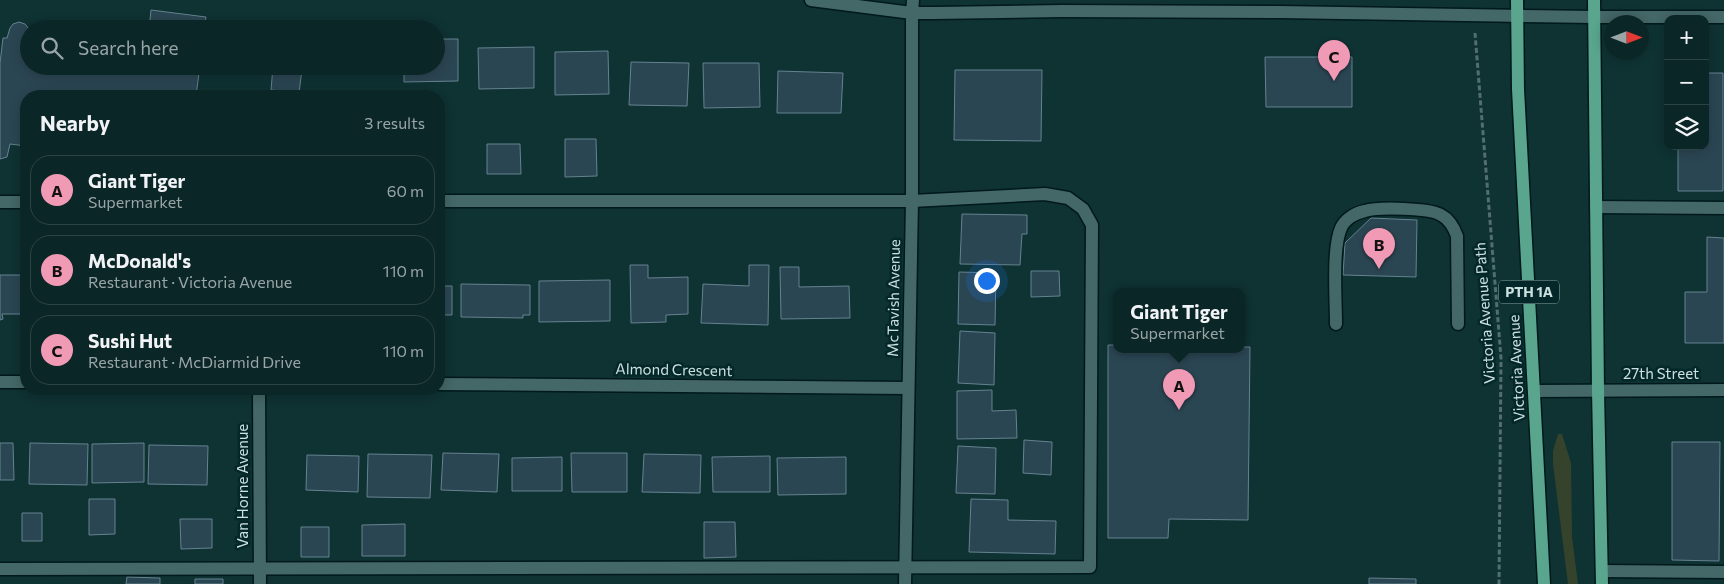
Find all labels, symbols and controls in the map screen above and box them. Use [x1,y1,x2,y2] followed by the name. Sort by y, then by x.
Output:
[1604,15,1649,60] north arrow
[1664,15,1709,150] map controls
[1664,15,1709,60] button: +
[20,20,445,75] search box
[38,34,66,62] icon: search
[78,36,178,59] text: Search here
[1318,40,1350,81] pin: C
[1664,60,1709,105] button: −
[1664,105,1709,150] button: layers
[40,110,110,135] text: Nearby
[364,113,425,132] text: 3 results
[88,169,185,192] text: Giant Tiger
[51,181,63,200] text: A
[387,181,424,200] text: 60 m
[88,192,183,211] text: Supermarket
[1363,228,1395,269] pin: B
[883,239,903,357] street label: McTavish Avenue
[1470,242,1498,385] street label: Victoria Avenue Path
[88,249,191,272] text: McDonald's
[52,261,62,280] text: B
[383,261,424,280] text: 110 m
[974,268,1000,294] your location
[88,272,292,291] text: Restaurant · Victoria Avenue
[1499,280,1559,304] road number: PTH 1A
[1113,288,1245,353] popup
[1130,300,1228,323] text: Giant Tiger
[1504,314,1528,422] street label: Victoria Avenue
[1130,323,1225,342] text: Supermarket
[88,329,172,352] text: Sushi Hut
[52,341,62,360] text: C
[383,341,424,360] text: 110 m
[88,352,301,371] text: Restaurant · McDiarmid Drive
[615,359,733,379] street label: Almond Crescent
[1623,364,1699,382] street label: 27th Street
[1163,369,1195,410] pin: A
[233,424,251,548] street label: Van Horne Avenue

